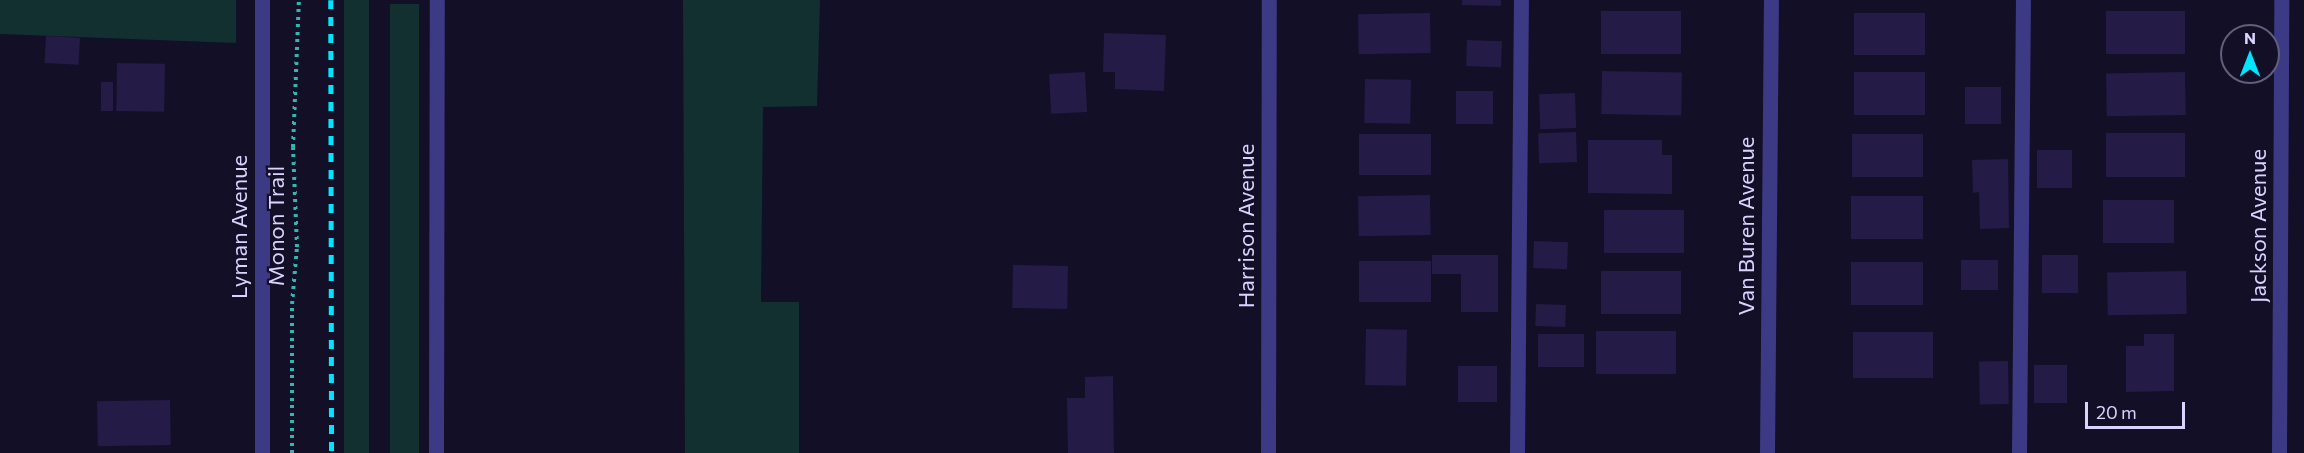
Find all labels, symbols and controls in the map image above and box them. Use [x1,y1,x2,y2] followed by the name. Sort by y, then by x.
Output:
[2220,24,2280,84] north arrow
[2244,28,2256,47] text: N
[1733,137,1759,315] street label: Van Buren Avenue
[1233,144,1259,308] street label: Harrison Avenue
[2245,149,2271,303] street label: Jackson Avenue
[226,155,252,299] street label: Lyman Avenue
[263,166,289,286] street label: Monon Trail
[2088,390,2188,428] scale bar
[2096,401,2137,423] text: 20 m

